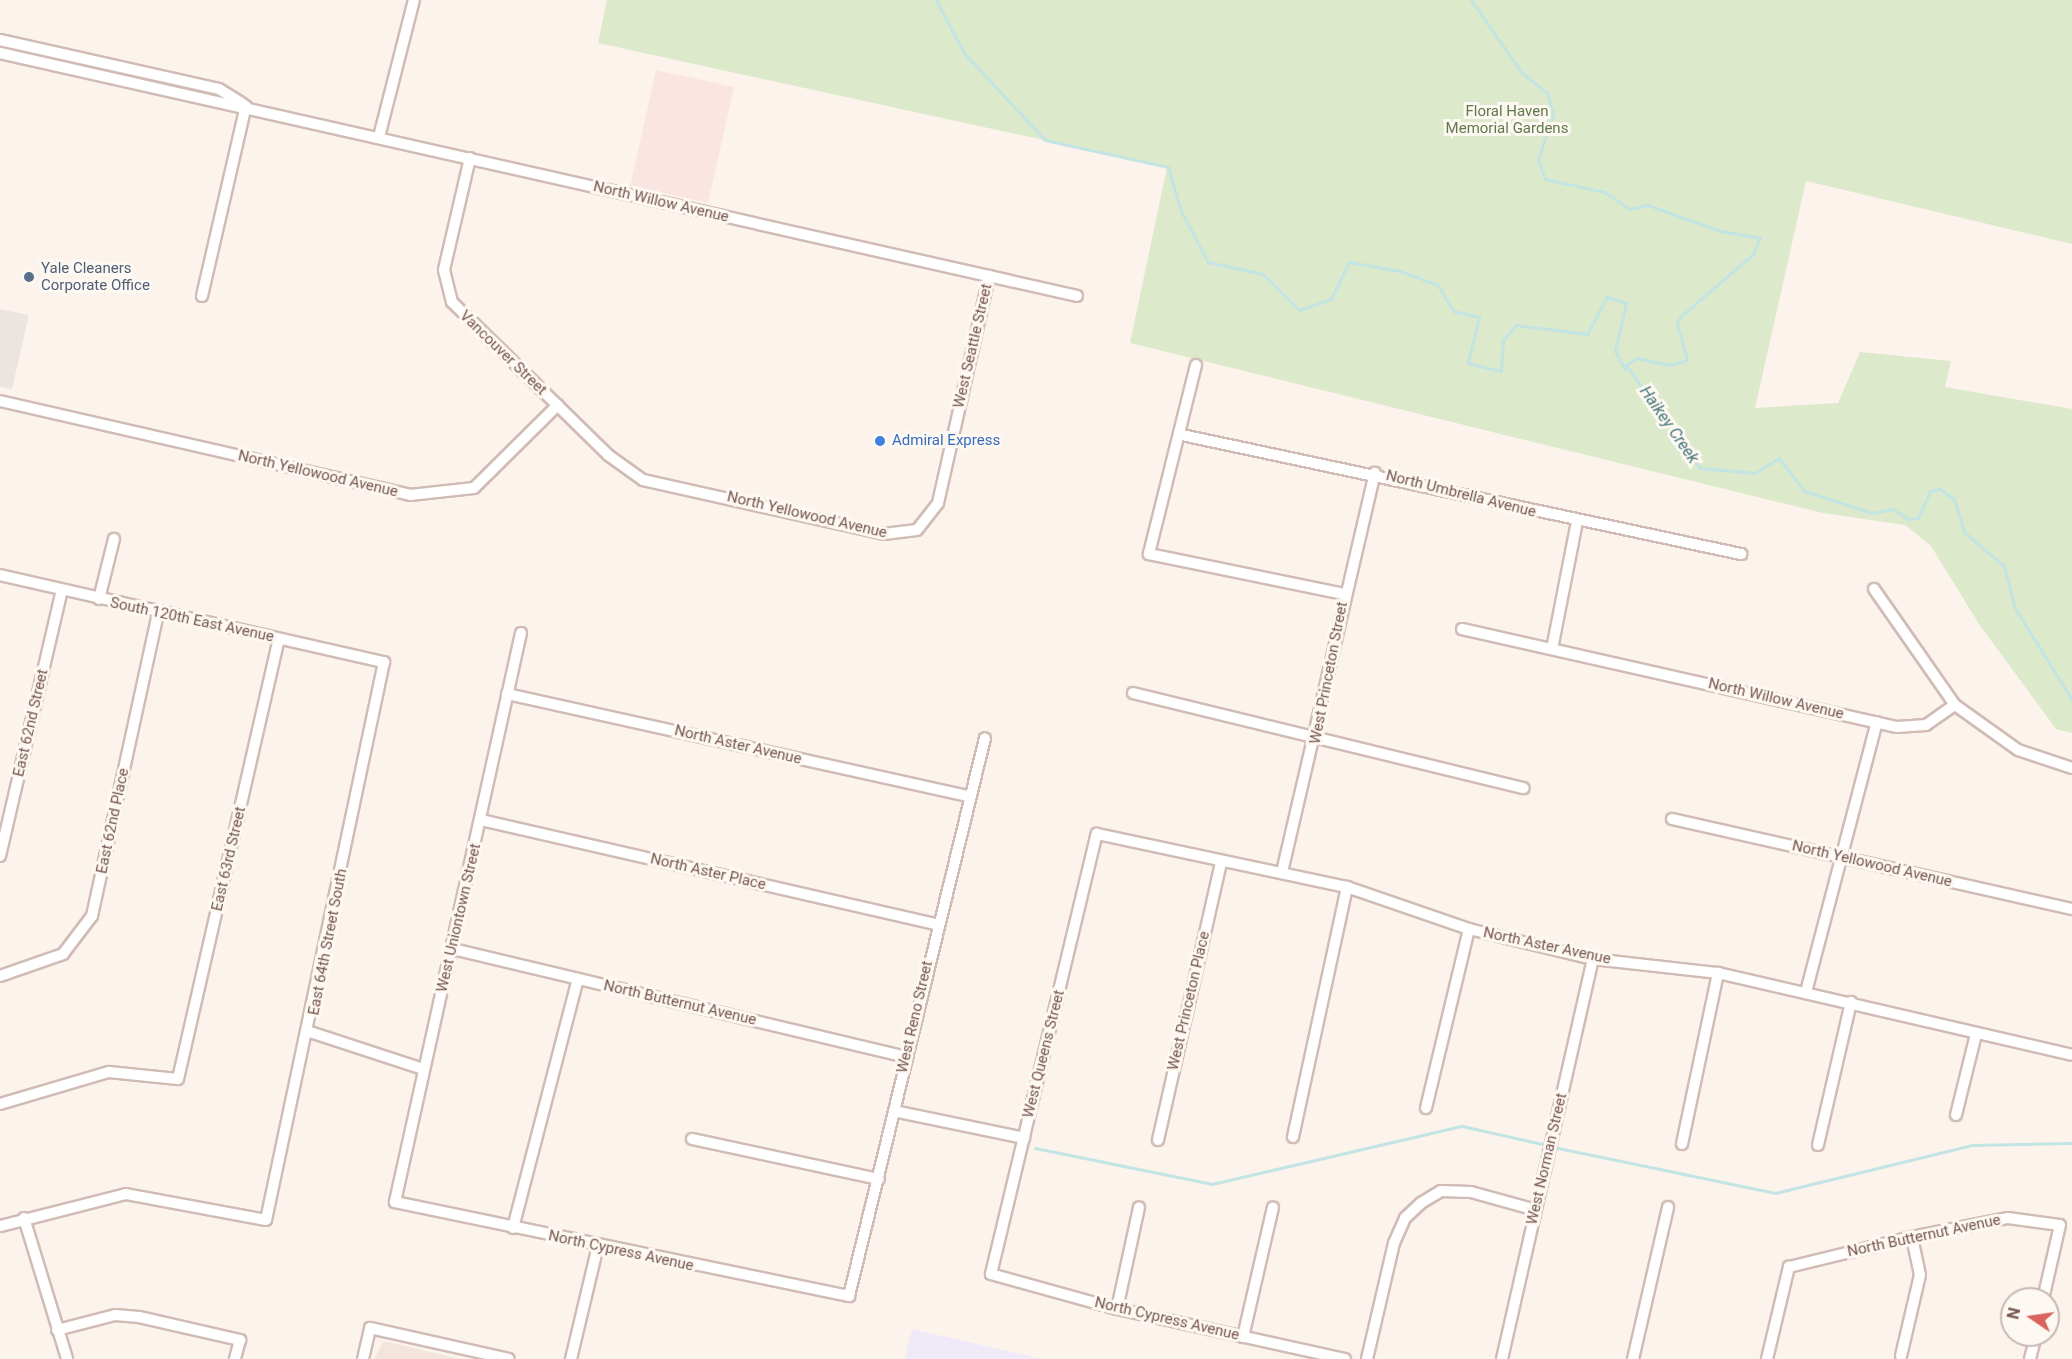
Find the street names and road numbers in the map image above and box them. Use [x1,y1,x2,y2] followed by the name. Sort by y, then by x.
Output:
[592,178,730,226] street label: North Willow Avenue
[950,282,996,410] street label: West Seattle Street
[456,307,550,399] street label: Vancouver Street
[236,447,400,501] street label: North Yellowood Avenue
[1384,467,1538,521] street label: North Umbrella Avenue
[725,488,889,542] street label: North Yellowood Avenue
[109,594,275,646] street label: South 120th East Avenue
[1306,600,1352,746] street label: West Princeton Street
[10,667,52,779] street label: East 62nd Street
[1707,675,1845,723] street label: North Willow Avenue
[673,722,803,768] street label: North Aster Avenue
[93,767,133,875] street label: East 62nd Place
[208,805,250,913] street label: East 63rd Street
[1790,837,1954,891] street label: North Yellowood Avenue
[433,842,485,994] street label: West Uniontown Street
[649,850,767,894] street label: North Aster Place
[305,867,351,1017] street label: East 64th Street South
[1482,924,1612,968] street label: North Aster Avenue
[1164,930,1214,1072] street label: West Princeton Place
[893,959,937,1075] street label: West Reno Street
[602,977,758,1029] street label: North Butternut Avenue
[1019,988,1069,1120] street label: West Queens Street
[1523,1091,1571,1227] street label: West Norman Street
[1846,1211,2002,1261] street label: North Butternut Avenue
[547,1227,695,1275] street label: North Cypress Avenue
[1093,1294,1241,1344] street label: North Cypress Avenue

